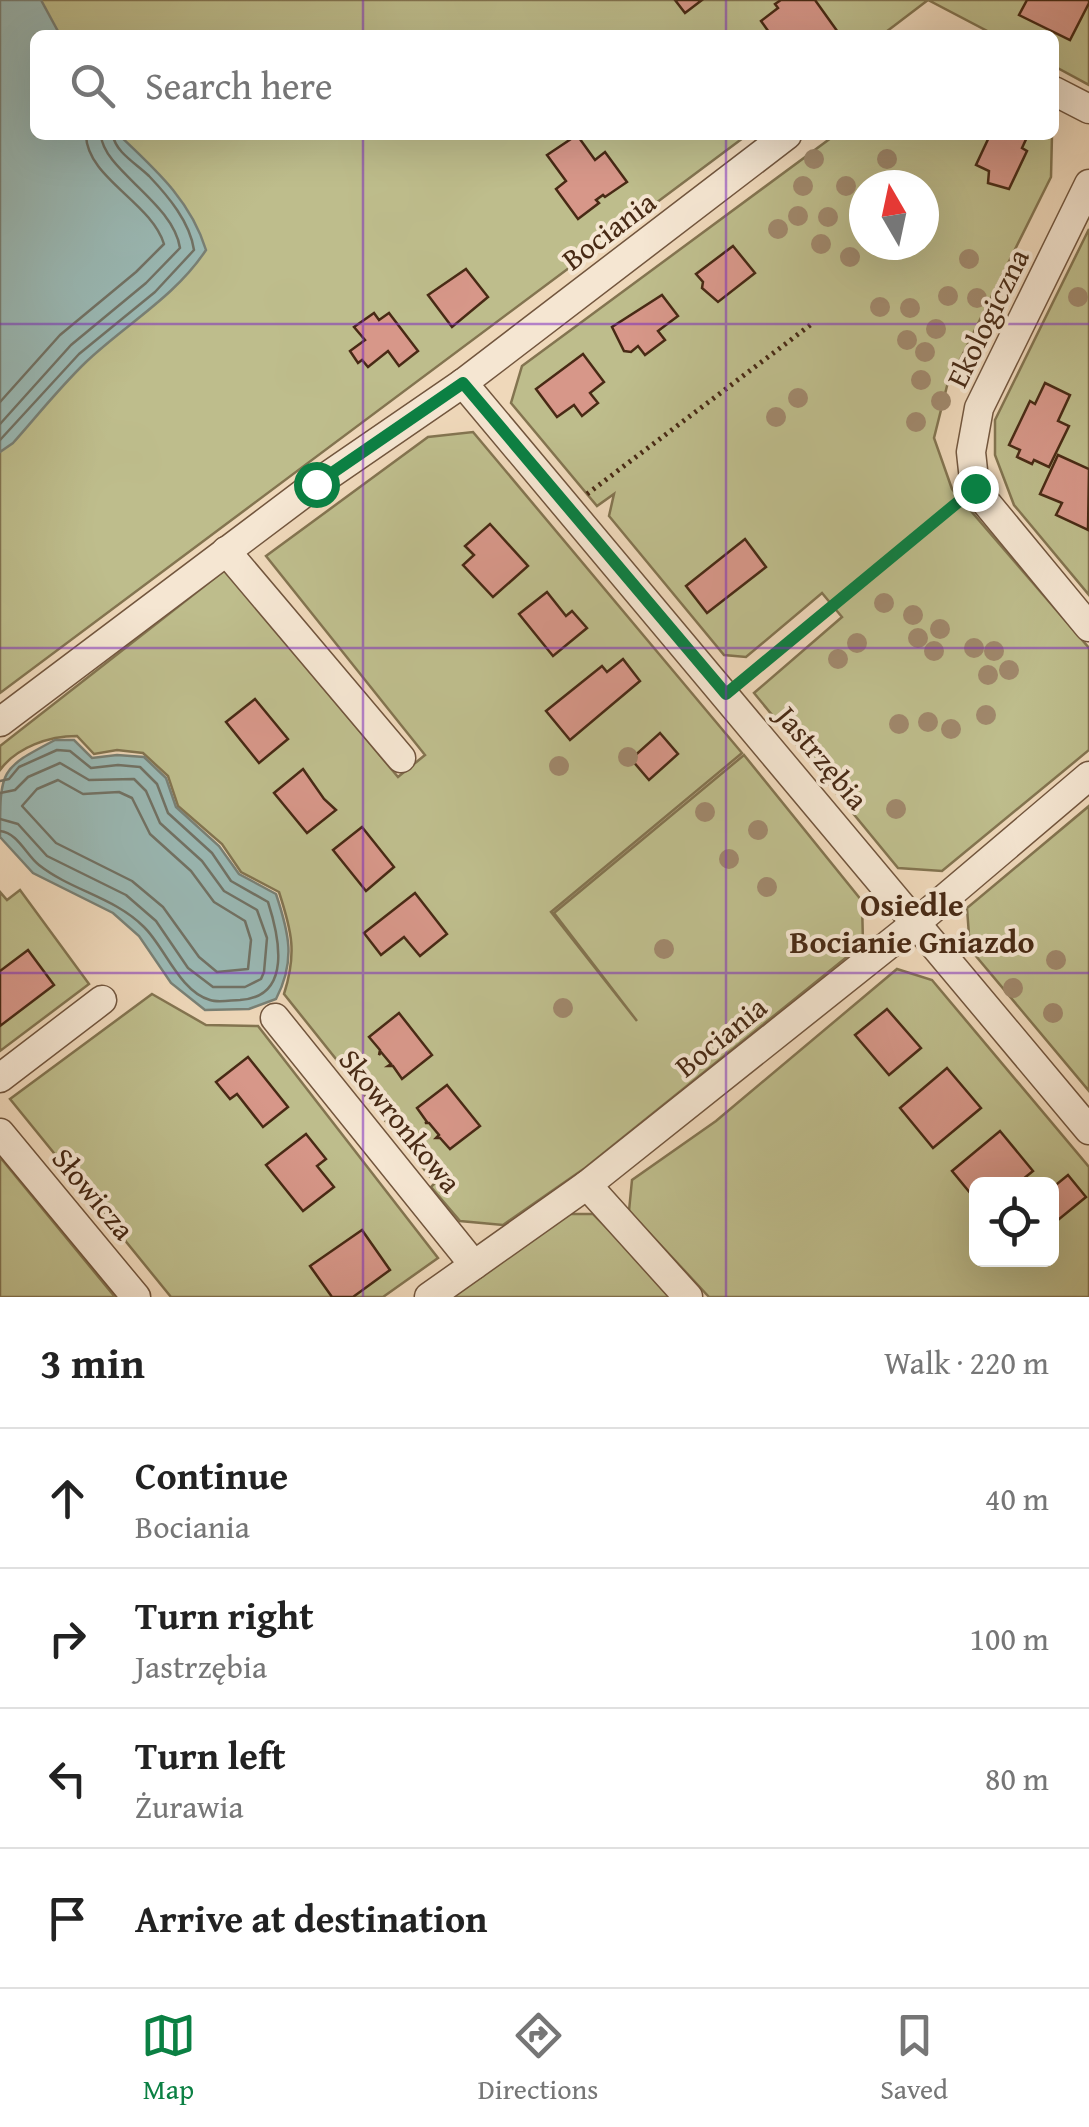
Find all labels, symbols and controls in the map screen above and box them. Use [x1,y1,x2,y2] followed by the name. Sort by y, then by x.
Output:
[30,30,1059,140] search box
[145,57,333,113] text: Search here
[65,58,120,113] icon: search
[849,170,939,260] north arrow
[552,180,665,280] street label: Bociania
[935,241,1040,394] street label: Ekologiczna
[294,462,340,508] route start
[953,466,999,512] route end
[764,693,879,819] street label: Jastrzębia
[790,881,1034,965] district label: Osiedle Bocianie Gniazdo
[665,985,776,1087] street label: Bociania
[329,1039,473,1202] street label: Skowronkowa
[42,1138,146,1249] street label: Słowicza
[969,1177,1059,1267] map controls
[969,1177,1059,1267] button: locate
[40,1332,145,1393] text: 3 min
[884,1339,1049,1386] text: Walk · 220 m
[135,1447,288,1503] text: Continue
[40,1471,95,1526] icon: ahead
[985,1475,1049,1522] text: 40 m
[135,1503,250,1550] text: Bociania
[135,1587,314,1643] text: Turn right
[40,1611,95,1666] icon: right
[970,1615,1049,1662] text: 100 m
[135,1643,267,1690] text: Jastrzębia
[135,1727,286,1783] text: Turn left
[40,1751,95,1806] icon: left
[985,1755,1049,1802] text: 80 m
[135,1783,244,1830] text: Żurawia
[135,1890,488,1946] text: Arrive at destination
[40,1891,95,1946] icon: arrive
[141,2008,196,2109] tab: Map
[478,2008,598,2109] tab: Directions
[880,2008,948,2109] tab: Saved

